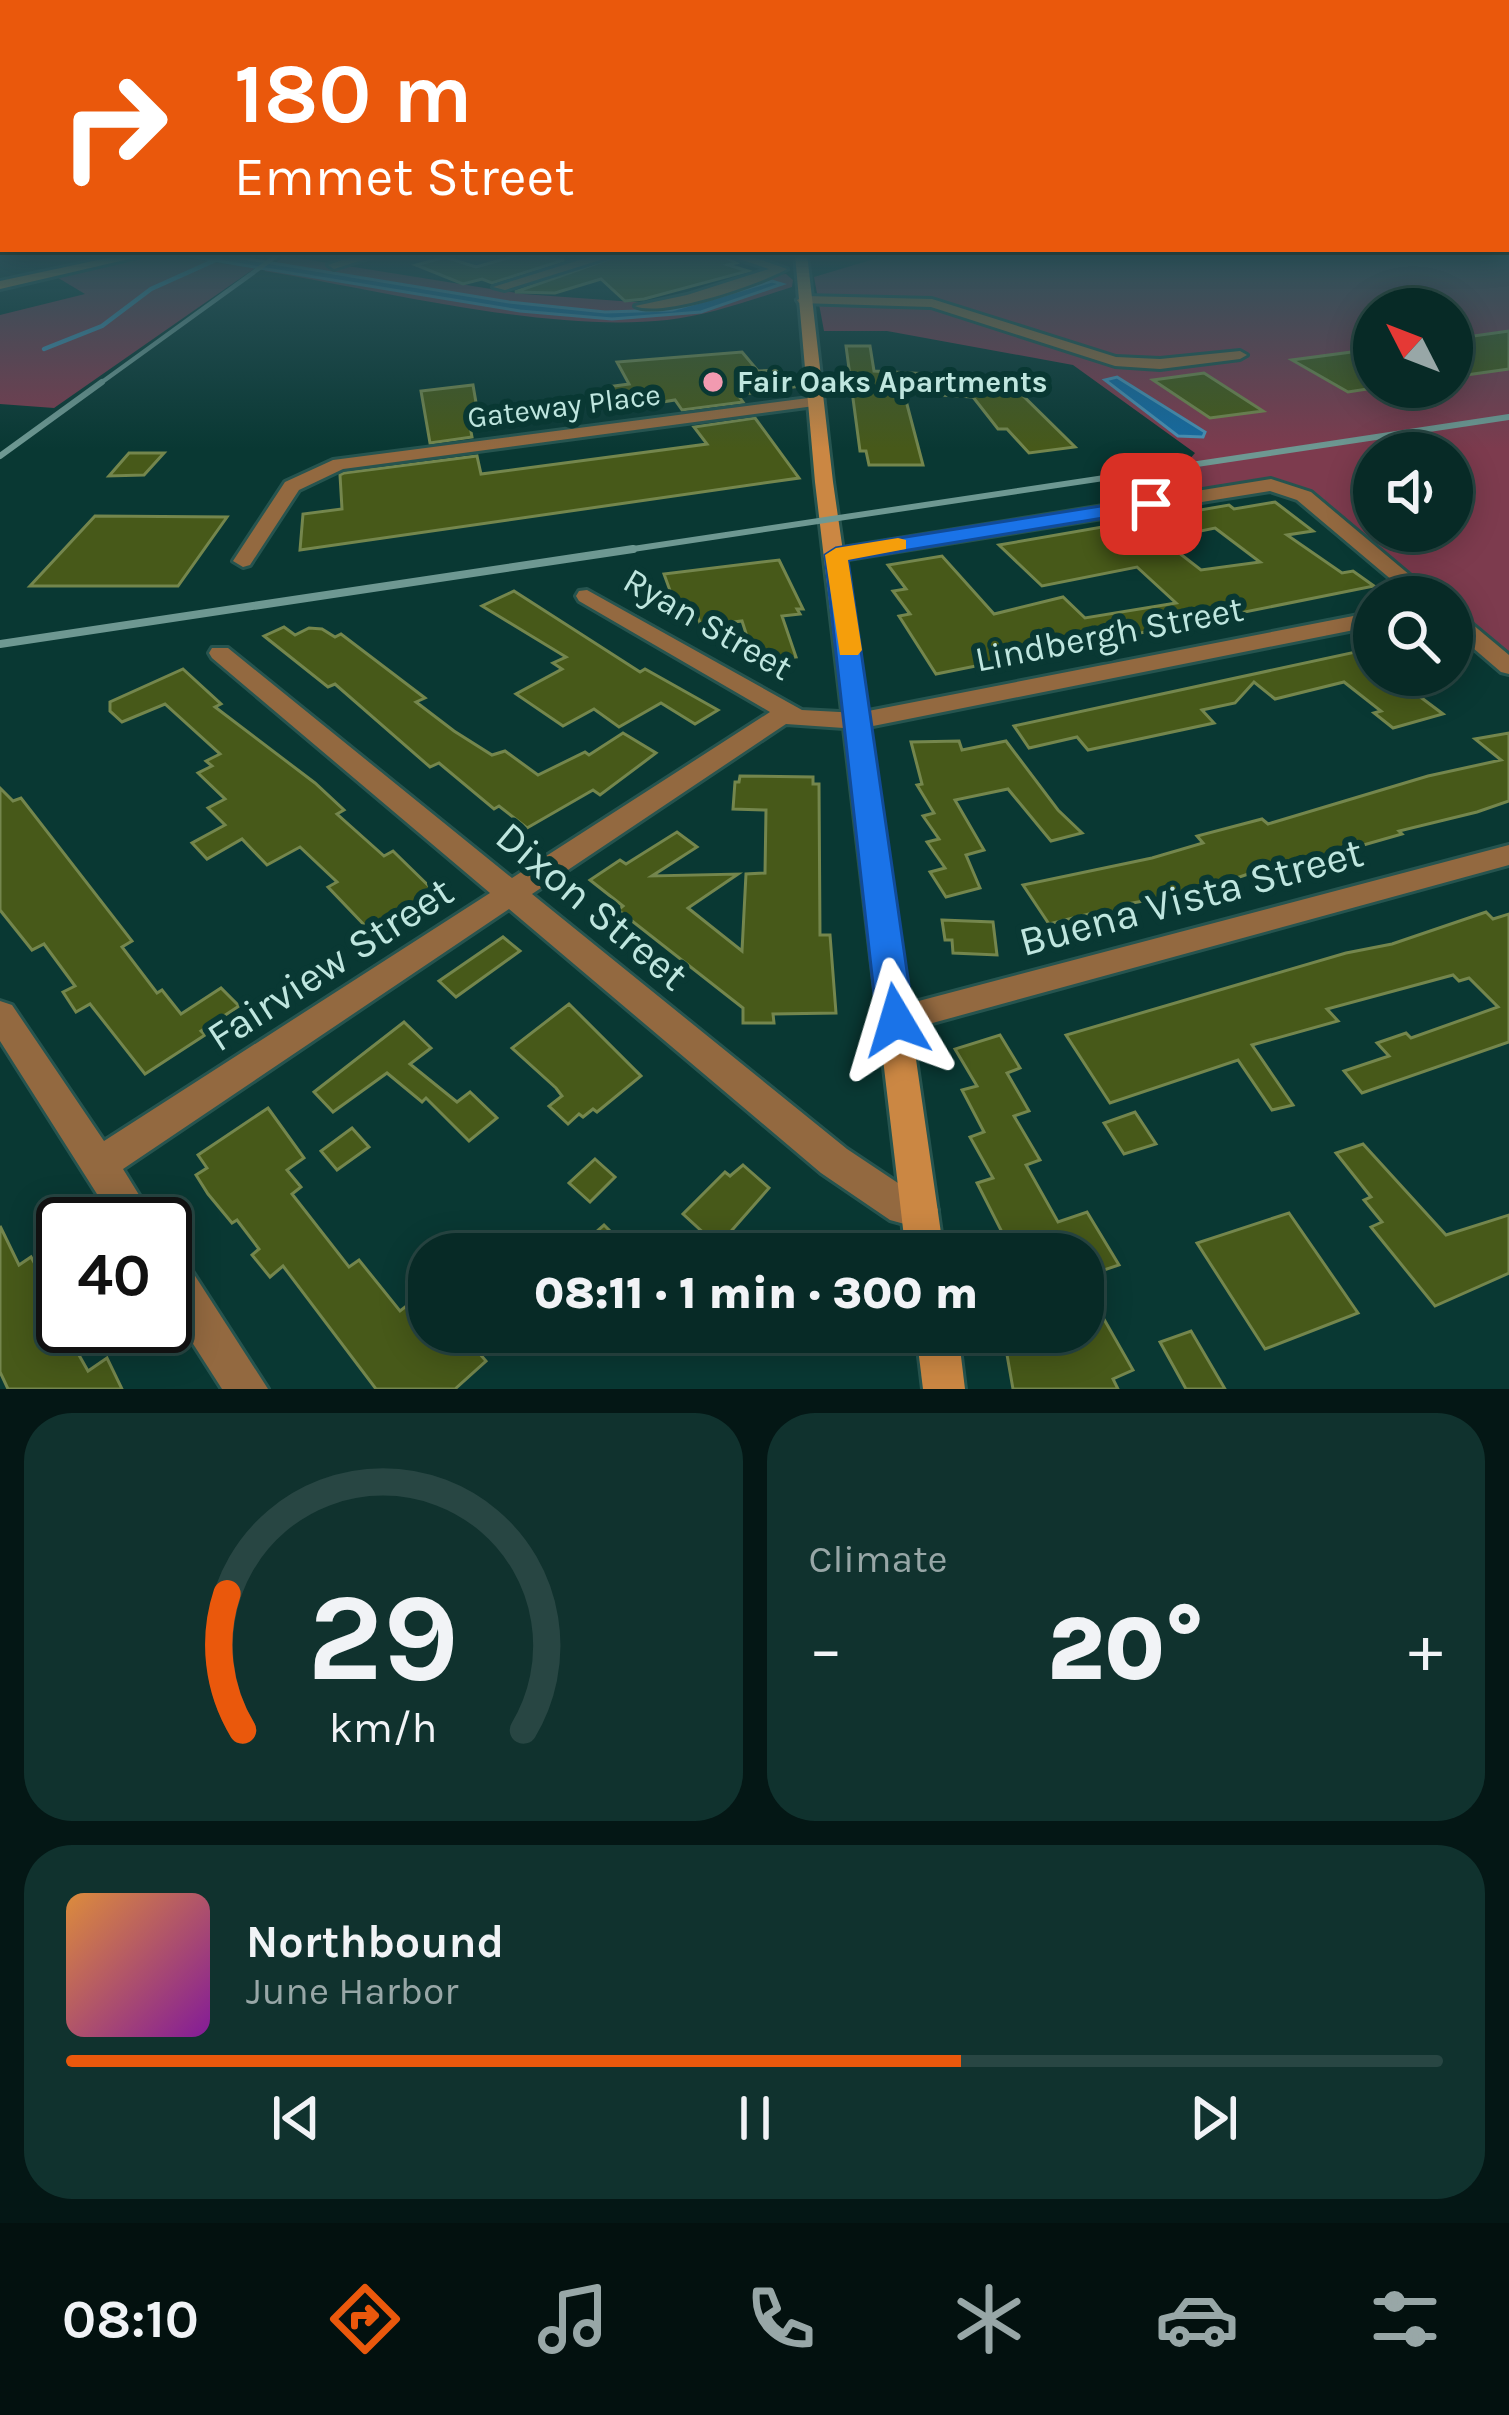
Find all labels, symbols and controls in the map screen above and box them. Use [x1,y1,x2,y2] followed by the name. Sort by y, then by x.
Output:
[234,45,472,143] text: 180 m
[36,48,192,204] icon: right
[234,145,574,209] text: Emmet Street
[1353,288,1473,408] north arrow
[1353,288,1473,696] map controls
[737,364,1048,400] place label: Fair Oaks Apartments
[700,369,726,395] marker: Fair Oaks Apartments
[465,376,663,436] street label: Gateway Place
[1353,432,1473,552] button: sound
[1100,453,1202,555] pin
[1118,471,1184,537] icon: arrive
[616,559,800,689] street label: Ryan Street
[1353,576,1473,696] button: search
[971,587,1247,681] street label: Lindbergh Street
[486,811,698,1001] street label: Dixon Street
[1014,827,1368,967] street label: Buena Vista Street
[198,866,462,1062] street label: Fairview Street
[833,957,959,1083] position arrow
[36,1197,192,1353] speed limit sign: 40
[534,1267,978,1319] text: 08:11 · 1 min · 300 m
[809,1536,948,1582] text: Climate
[307,1565,459,1710] text: 29
[1047,1596,1204,1702] text: 20°
[809,1610,843,1688] text: −
[1408,1610,1443,1688] text: +
[329,1703,438,1753] text: km/h
[246,1916,504,1968] text: Northbound
[246,1968,458,2014] text: June Harbor
[263,2085,329,2151] icon: previous
[722,2085,788,2151] icon: pause
[1181,2085,1247,2151] icon: next
[323,2277,407,2361] icon: directions
[531,2277,615,2361] icon: music
[739,2277,823,2361] icon: phone
[947,2277,1031,2361] icon: climate
[1155,2277,1239,2361] icon: car
[1363,2277,1447,2361] icon: filters
[62,2287,199,2351] text: 08:10

